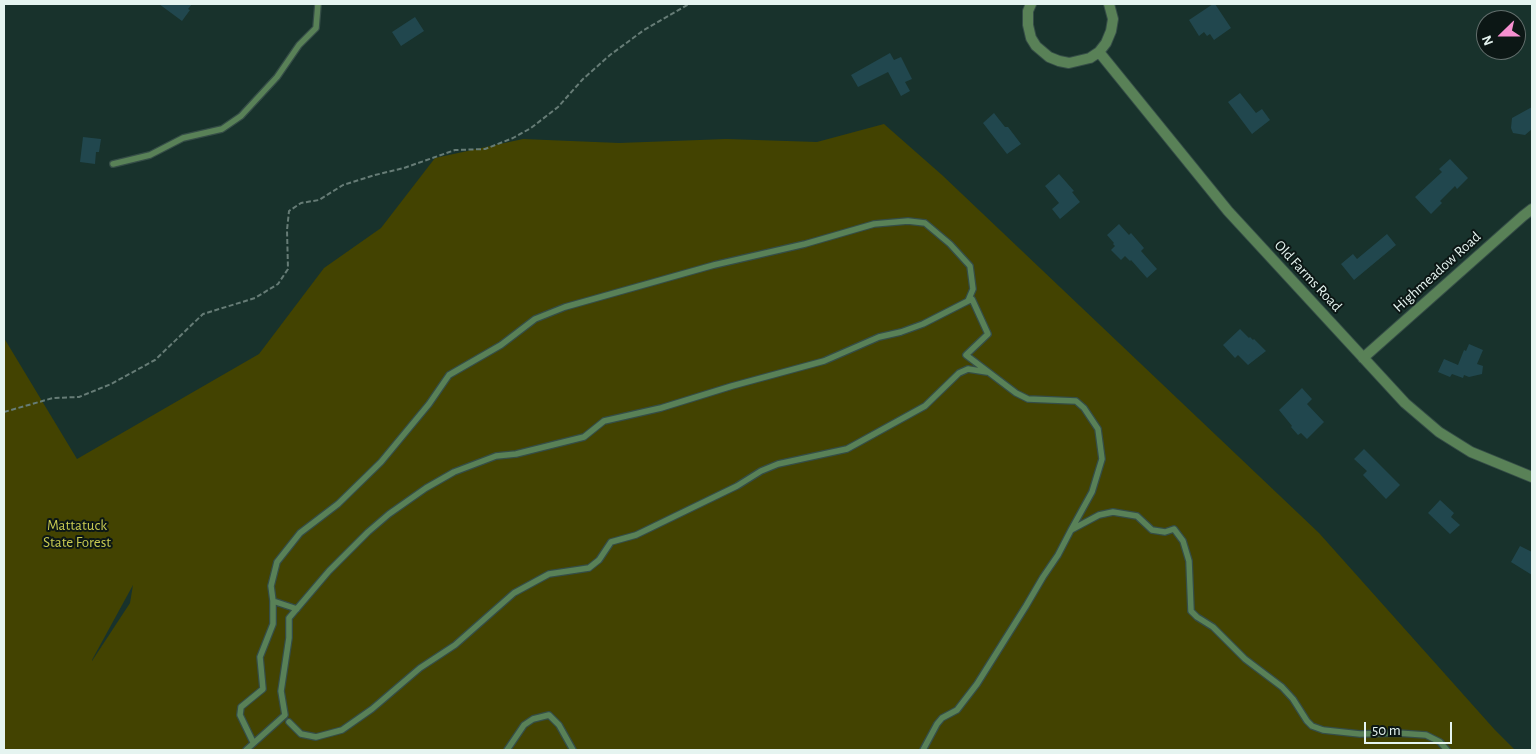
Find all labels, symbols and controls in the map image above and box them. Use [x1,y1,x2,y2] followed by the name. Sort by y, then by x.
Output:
[1476,10,1526,60] north arrow
[1480,33,1496,47] text: N
[1389,228,1485,316] street label: Highmeadow Road
[1270,237,1346,315] street label: Old Farms Road
[43,516,111,551] park label: Mattatuck State Forest
[1366,712,1454,744] scale bar
[1372,723,1401,738] text: 50 m

